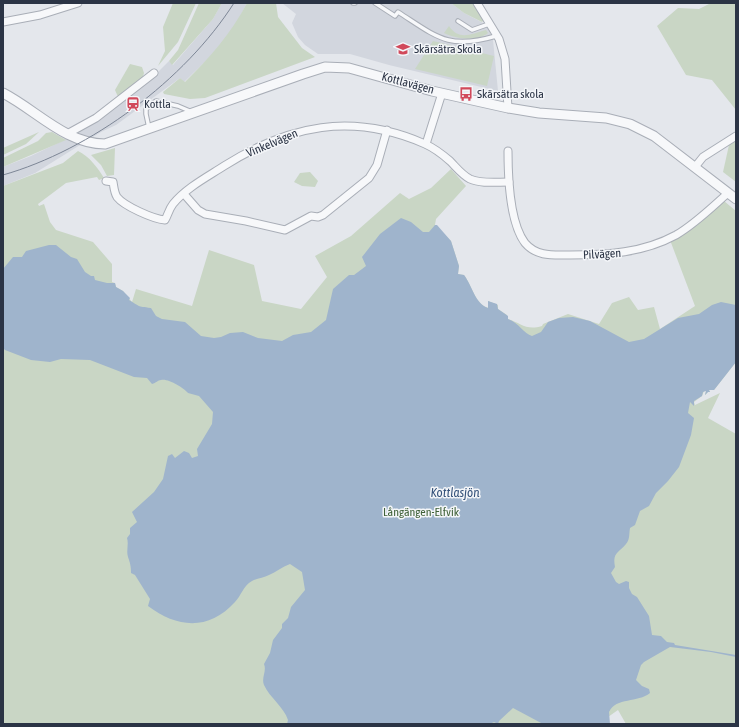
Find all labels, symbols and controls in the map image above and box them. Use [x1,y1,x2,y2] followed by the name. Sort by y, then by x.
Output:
[395,41,411,57] school or university icon: Skärsätra Skola
[414,42,482,56] place label: Skärsätra Skola
[380,69,436,97] street label: Kottlavägen
[458,86,474,102] bus stop icon: Skärsätra skola
[477,87,544,101] place label: Skärsätra skola
[125,96,141,112] station icon: Kottla
[144,97,171,111] place label: Kottla
[244,126,300,160] street label: Vinkelvägen
[583,246,621,262] street label: Pilvägen
[431,485,480,500] water label: Kottlasjön
[383,505,460,519] park label: Långängen-Elfvik

